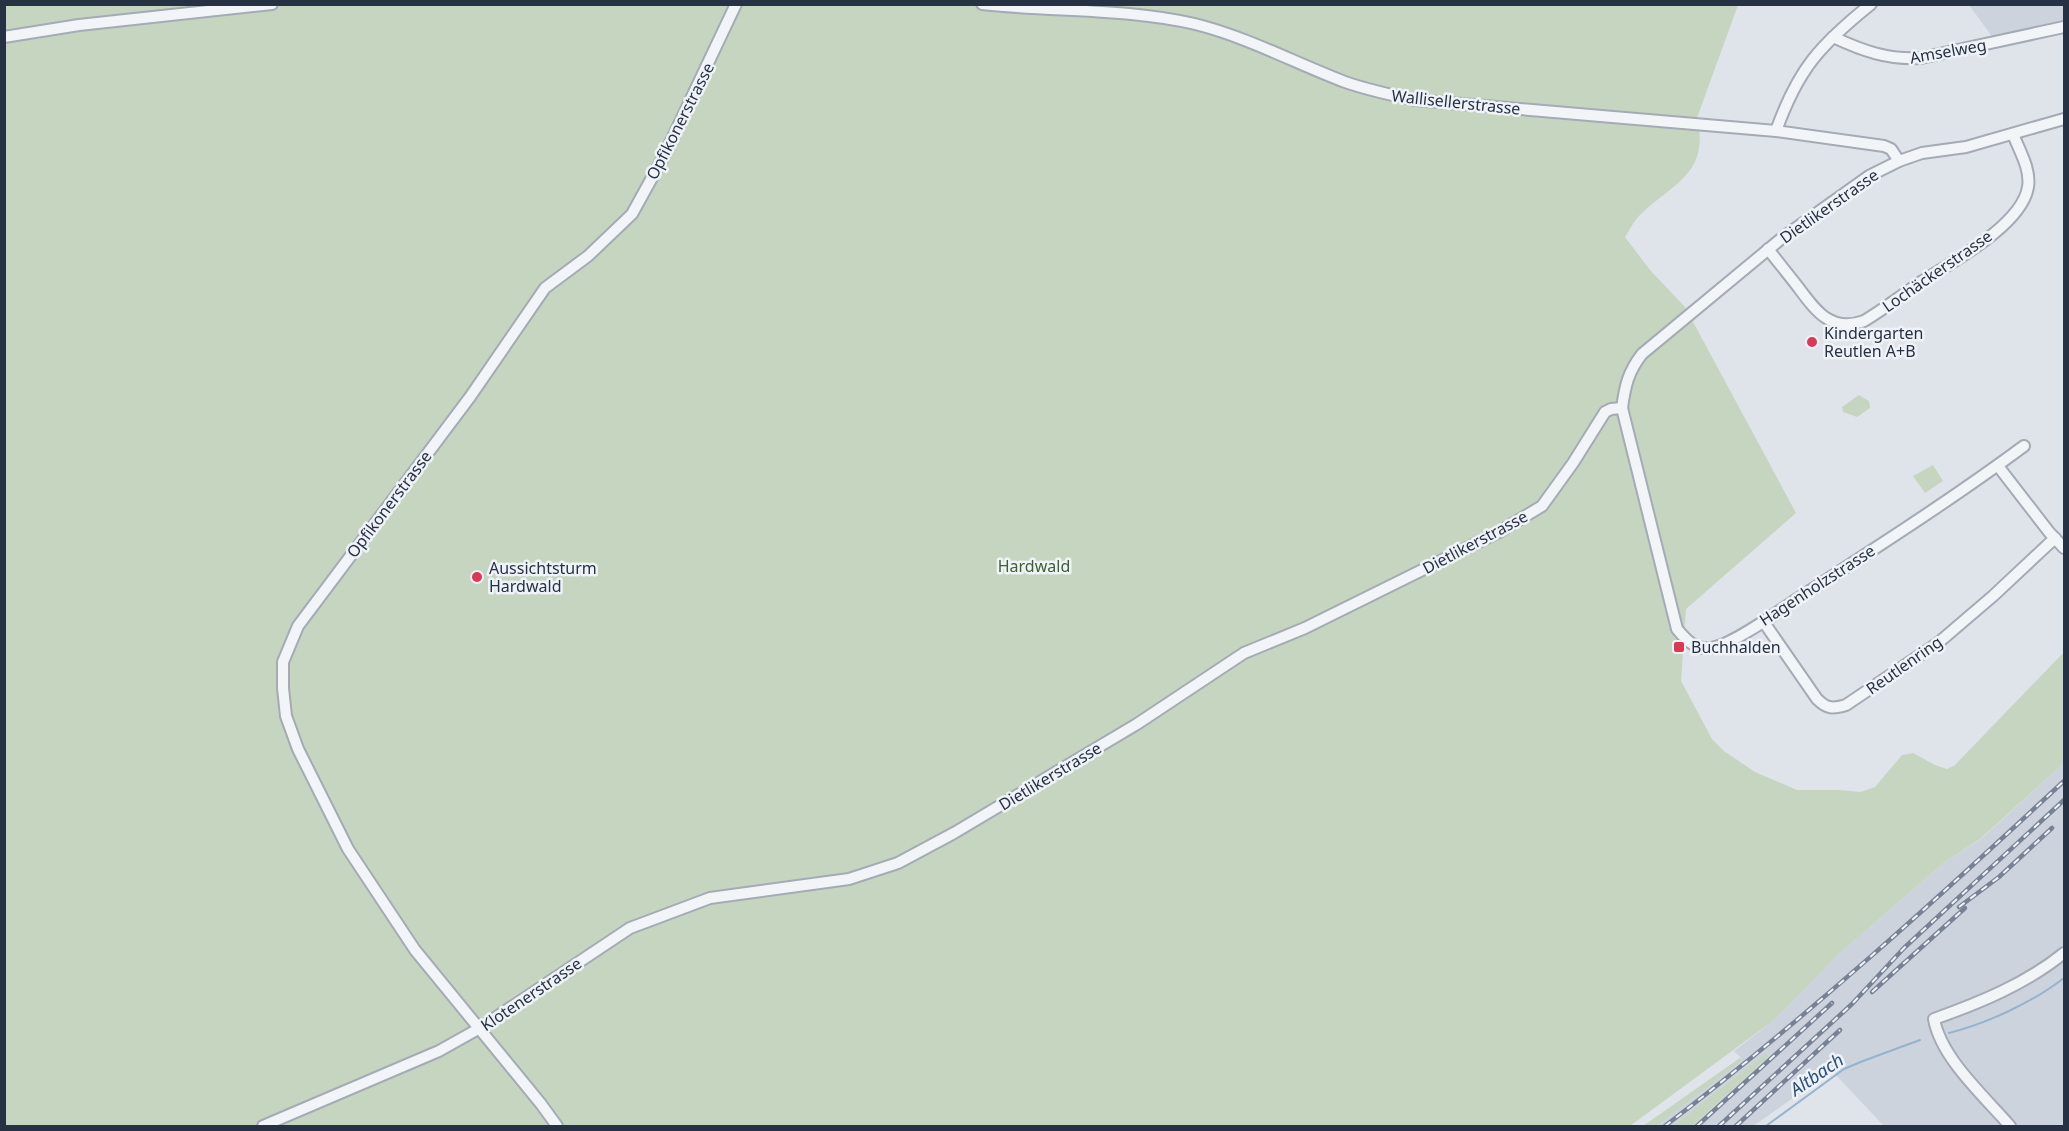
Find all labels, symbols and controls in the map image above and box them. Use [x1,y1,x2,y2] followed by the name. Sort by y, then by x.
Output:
[1908,33,1988,69] street label: Amselweg
[641,59,719,183] street label: Opfikonerstrasse
[1390,84,1522,120] street label: Wallisellerstrasse
[1775,164,1883,248] street label: Dietlikerstrasse
[1878,225,1996,317] street label: Lochäckerstrasse
[1824,322,1923,362] place label: Kindergarten Reutlen A+B
[1805,335,1819,349] marker: Kindergarten Reutlen A+B
[341,446,437,562] street label: Opfikonerstrasse
[1419,505,1531,579] street label: Dietlikerstrasse
[1755,539,1879,631] street label: Hagenholzstrasse
[998,555,1070,577] park label: Hardwald
[489,557,597,597] place label: Aussichtsturm Hardwald
[470,570,484,584] marker: Aussichtsturm Hardwald
[1862,631,1946,699] street label: Reutlenring
[1691,636,1781,658] place label: Buchhalden
[1672,640,1686,654] marker: Buchhalden
[995,737,1105,815] street label: Dietlikerstrasse
[476,952,586,1036] street label: Klotenerstrasse
[1783,1047,1848,1102] water label: Altbach

